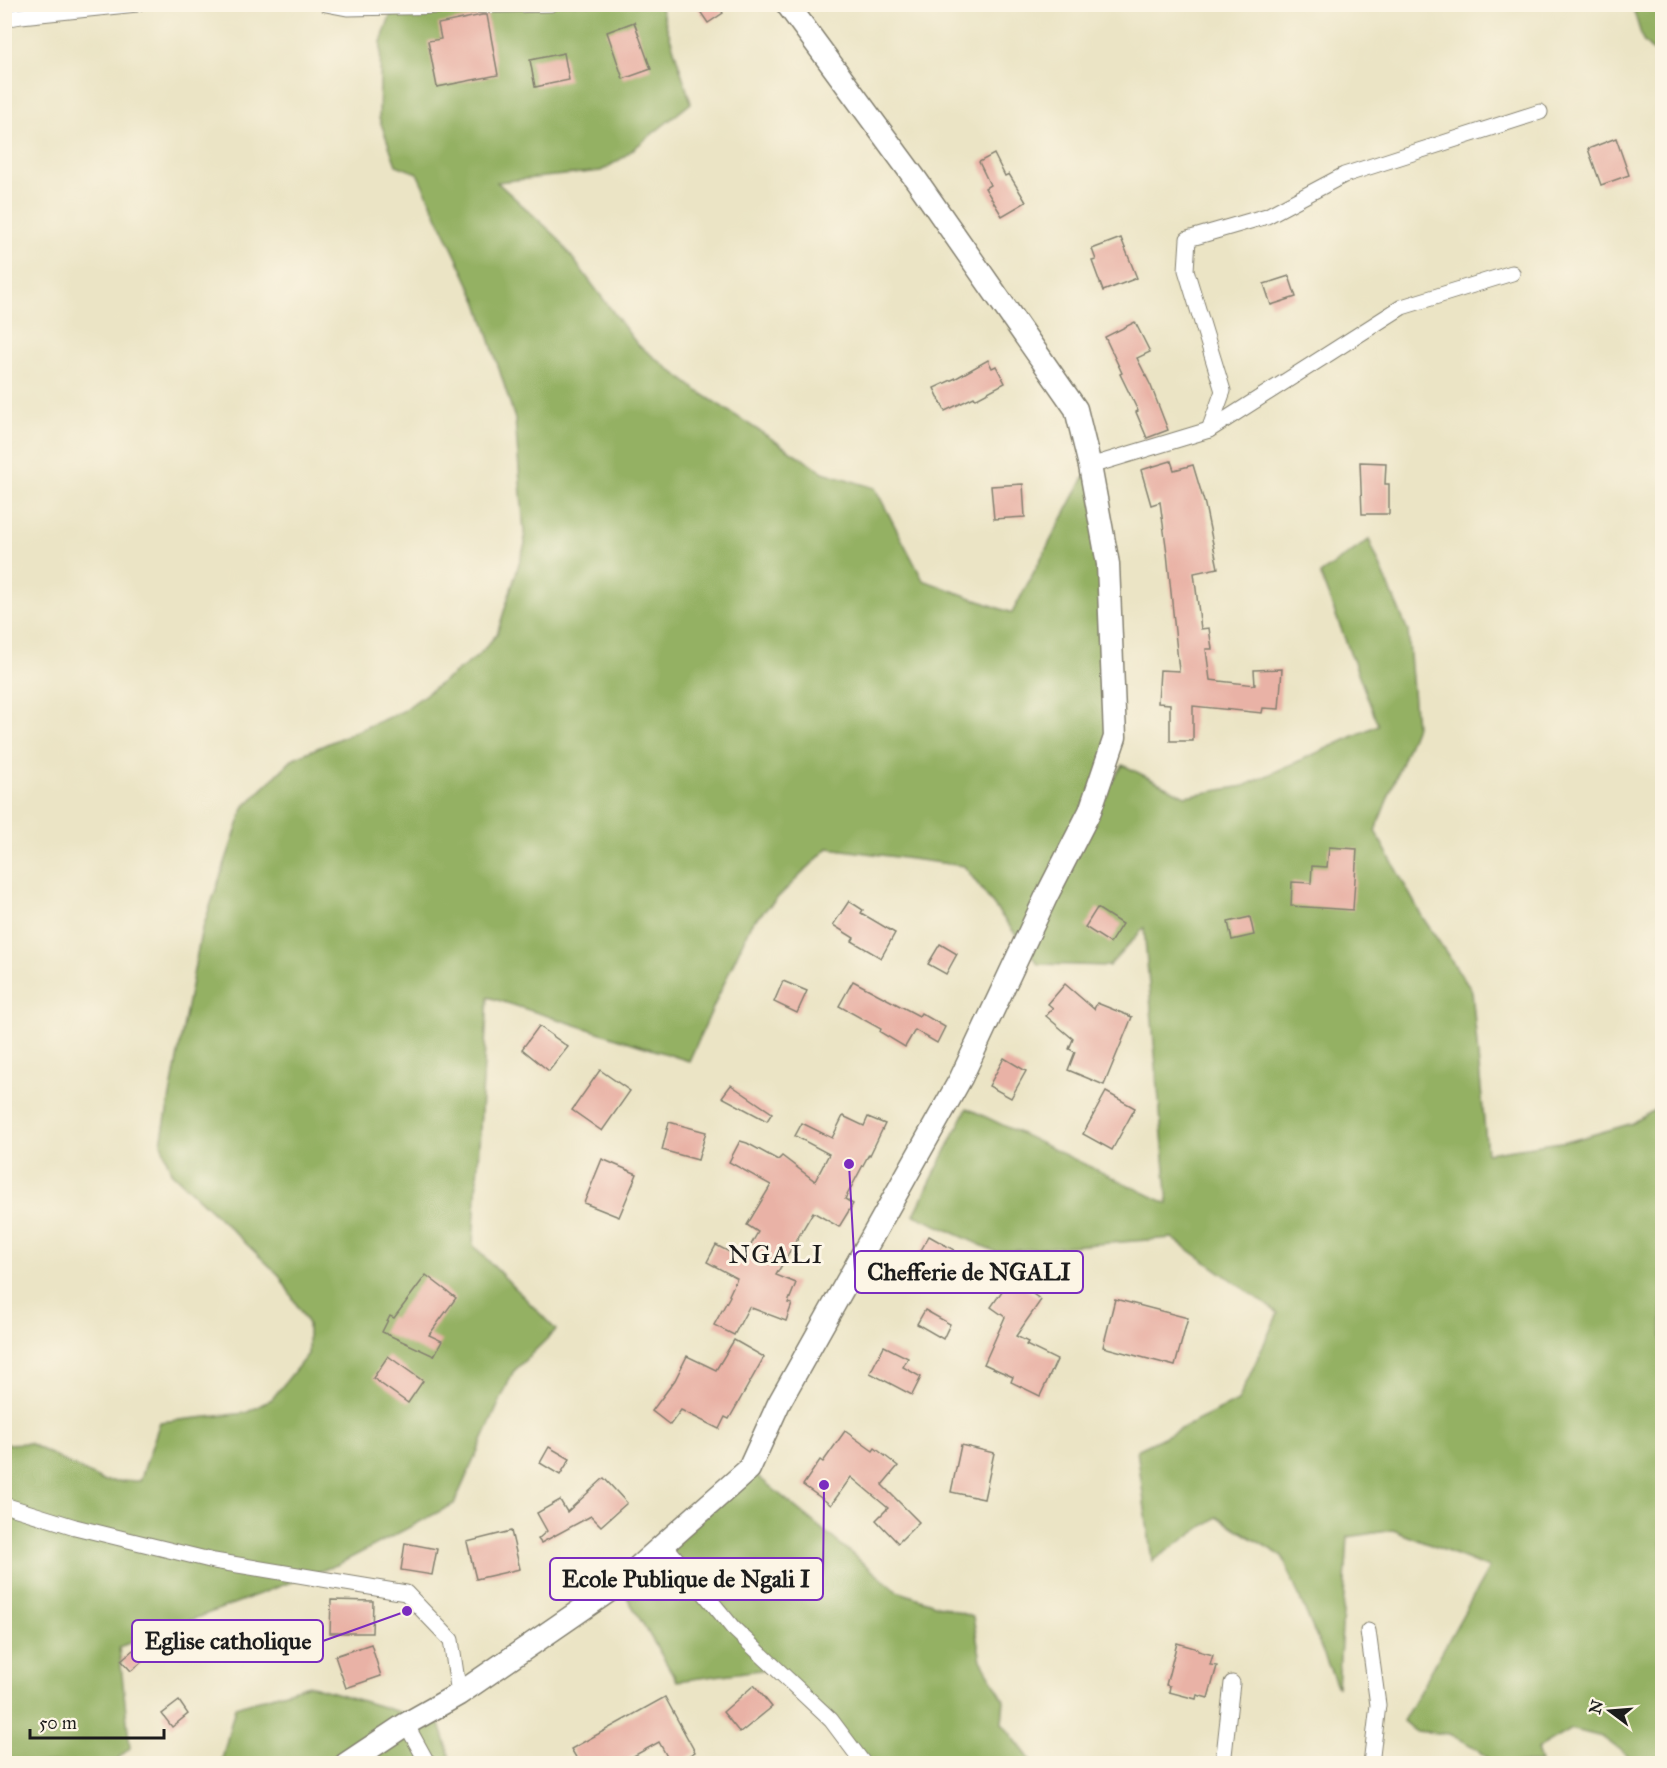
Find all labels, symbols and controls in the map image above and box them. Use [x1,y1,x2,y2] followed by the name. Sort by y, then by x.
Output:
[728,1238,824,1270] district label: NGALI
[855,1251,1083,1293] callout: Chefferie de NGALI
[867,1257,1071,1287] text: Chefferie de NGALI
[550,1558,823,1600] callout: Ecole Publique de Ngali I
[562,1564,810,1594] text: Ecole Publique de Ngali I
[132,1620,323,1662] callout: Eglise catholique
[145,1626,311,1656] text: Eglise catholique
[1580,1681,1640,1741] north arrow
[1585,1697,1607,1716] text: N
[30,1702,164,1740] scale bar
[39,1712,77,1734] text: 50 m

